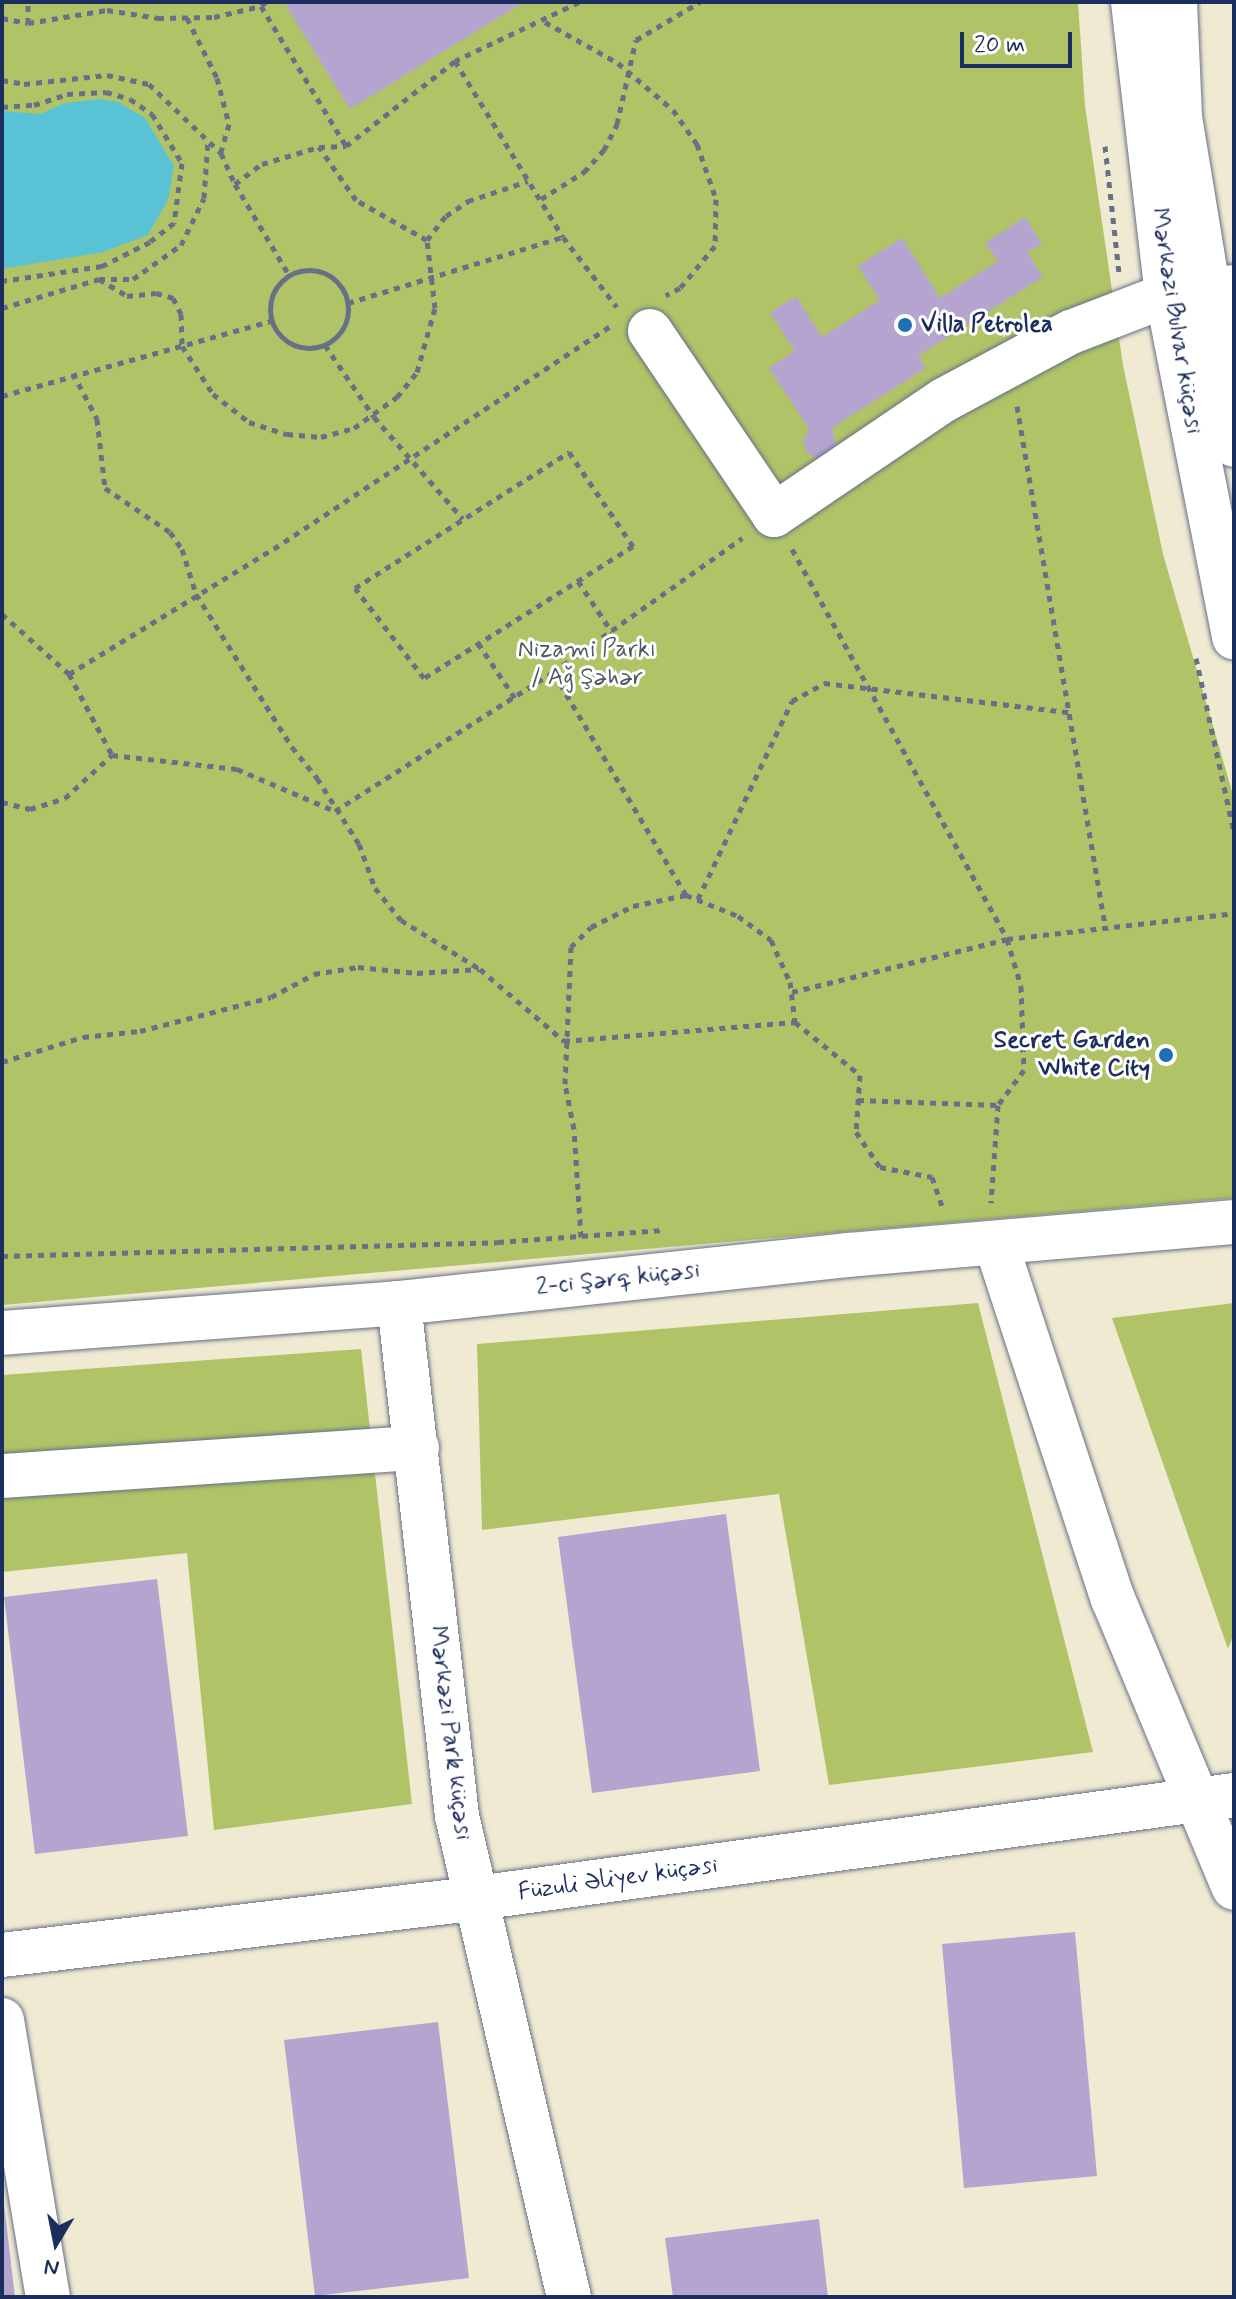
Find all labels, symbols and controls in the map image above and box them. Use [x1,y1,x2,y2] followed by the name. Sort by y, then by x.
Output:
[964,16,1076,66] scale bar
[974,30,1025,61] text: 20 m
[1144,205,1208,437] street label: Mərkəzi Bulvar küçəsi
[921,311,1052,339] place label: Villa Petrolea
[896,316,914,334] marker: Villa Petrolea
[518,636,656,692] park label: Nizami Parkı / Ağ Şəhər
[999,1027,1150,1083] place label: Secret Garden White City
[1157,1046,1175,1064] marker: Secret Garden White City
[535,1256,701,1302] street label: 2-ci Şərq küçəsi
[423,1625,477,1841] street label: Mərkəzi Park küçəsi
[516,1851,720,1907] street label: Füzuli Əliyev küçəsi
[16,2203,96,2283] north arrow
[42,2252,61,2282] text: N

